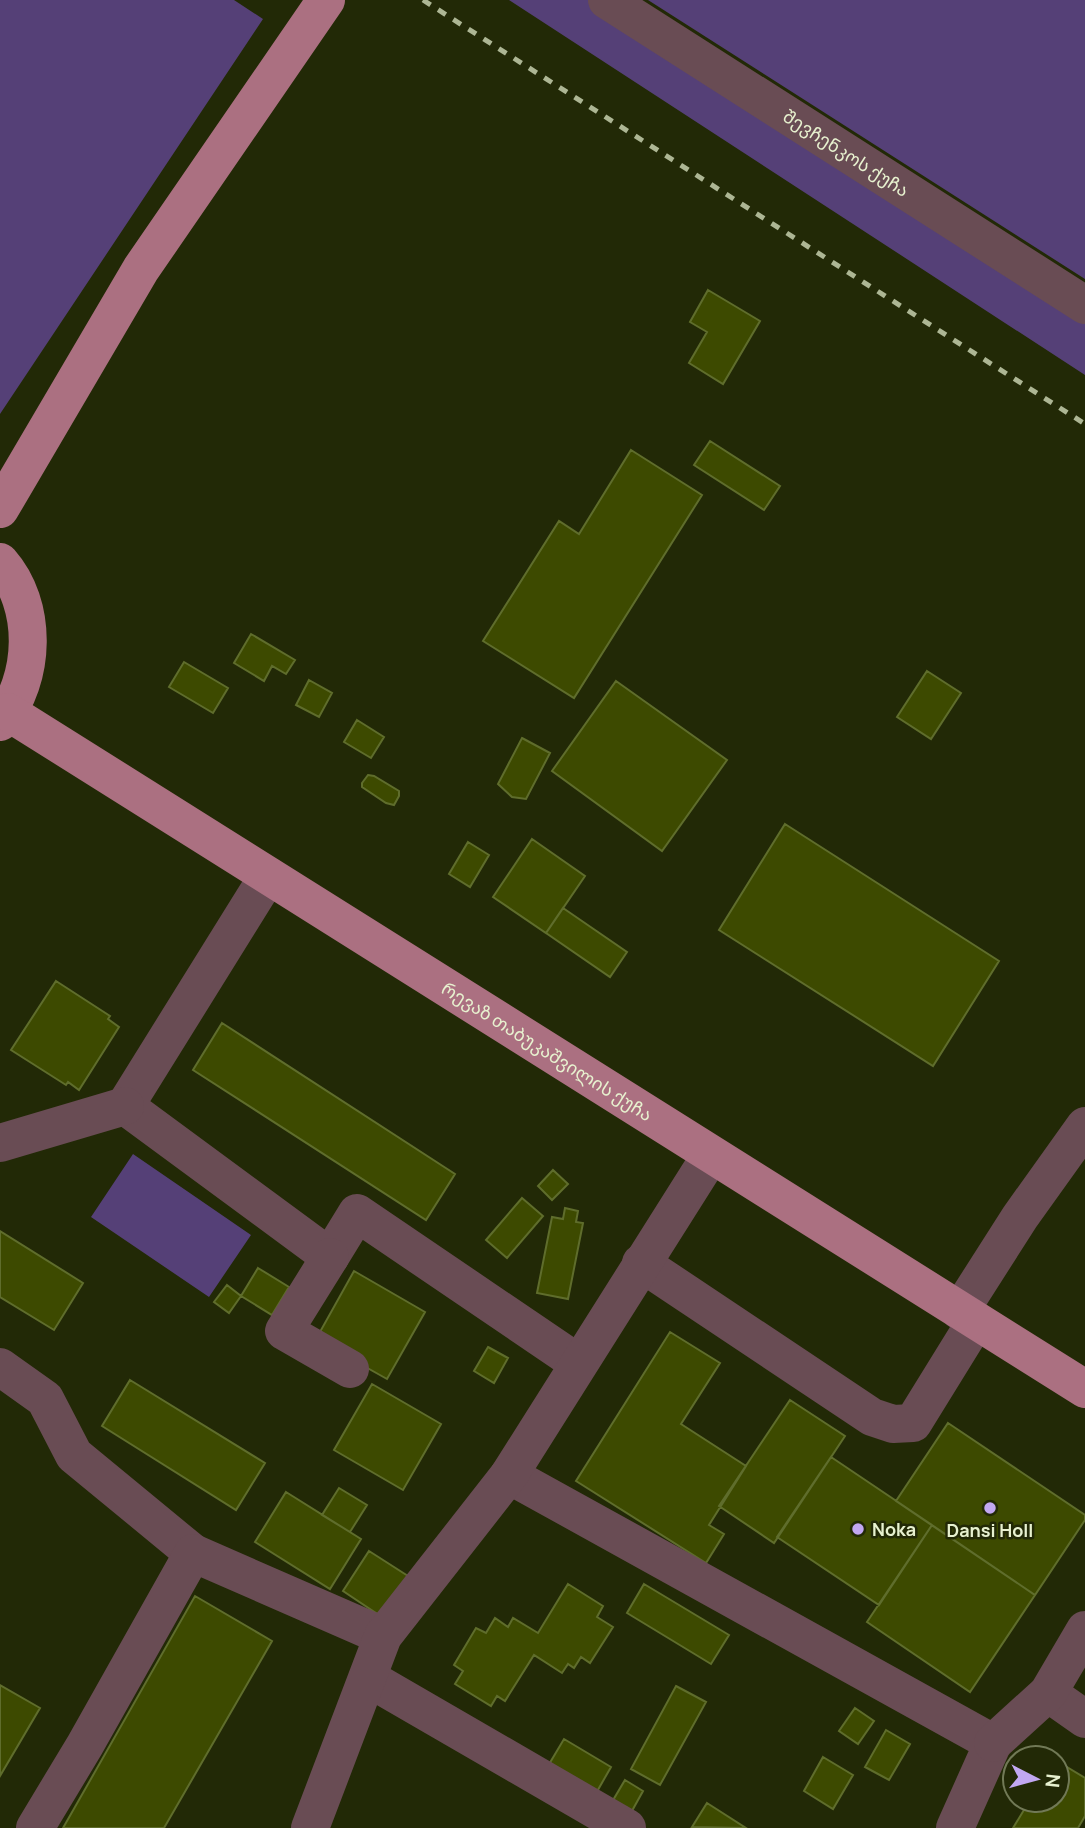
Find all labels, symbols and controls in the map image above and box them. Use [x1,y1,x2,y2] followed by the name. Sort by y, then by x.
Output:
[779,104,914,202] street label: შევჩენკოს ქუჩა
[437,976,657,1126] street label: რევაზ თაბუკაშვილის ქუჩა
[982,1500,998,1516] marker: Dansi Holl
[872,1517,916,1541] place label: Noka
[947,1518,1033,1542] place label: Dansi Holl
[850,1521,866,1537] marker: Noka
[1001,1744,1071,1814] north arrow
[1039,1773,1067,1789] text: N

